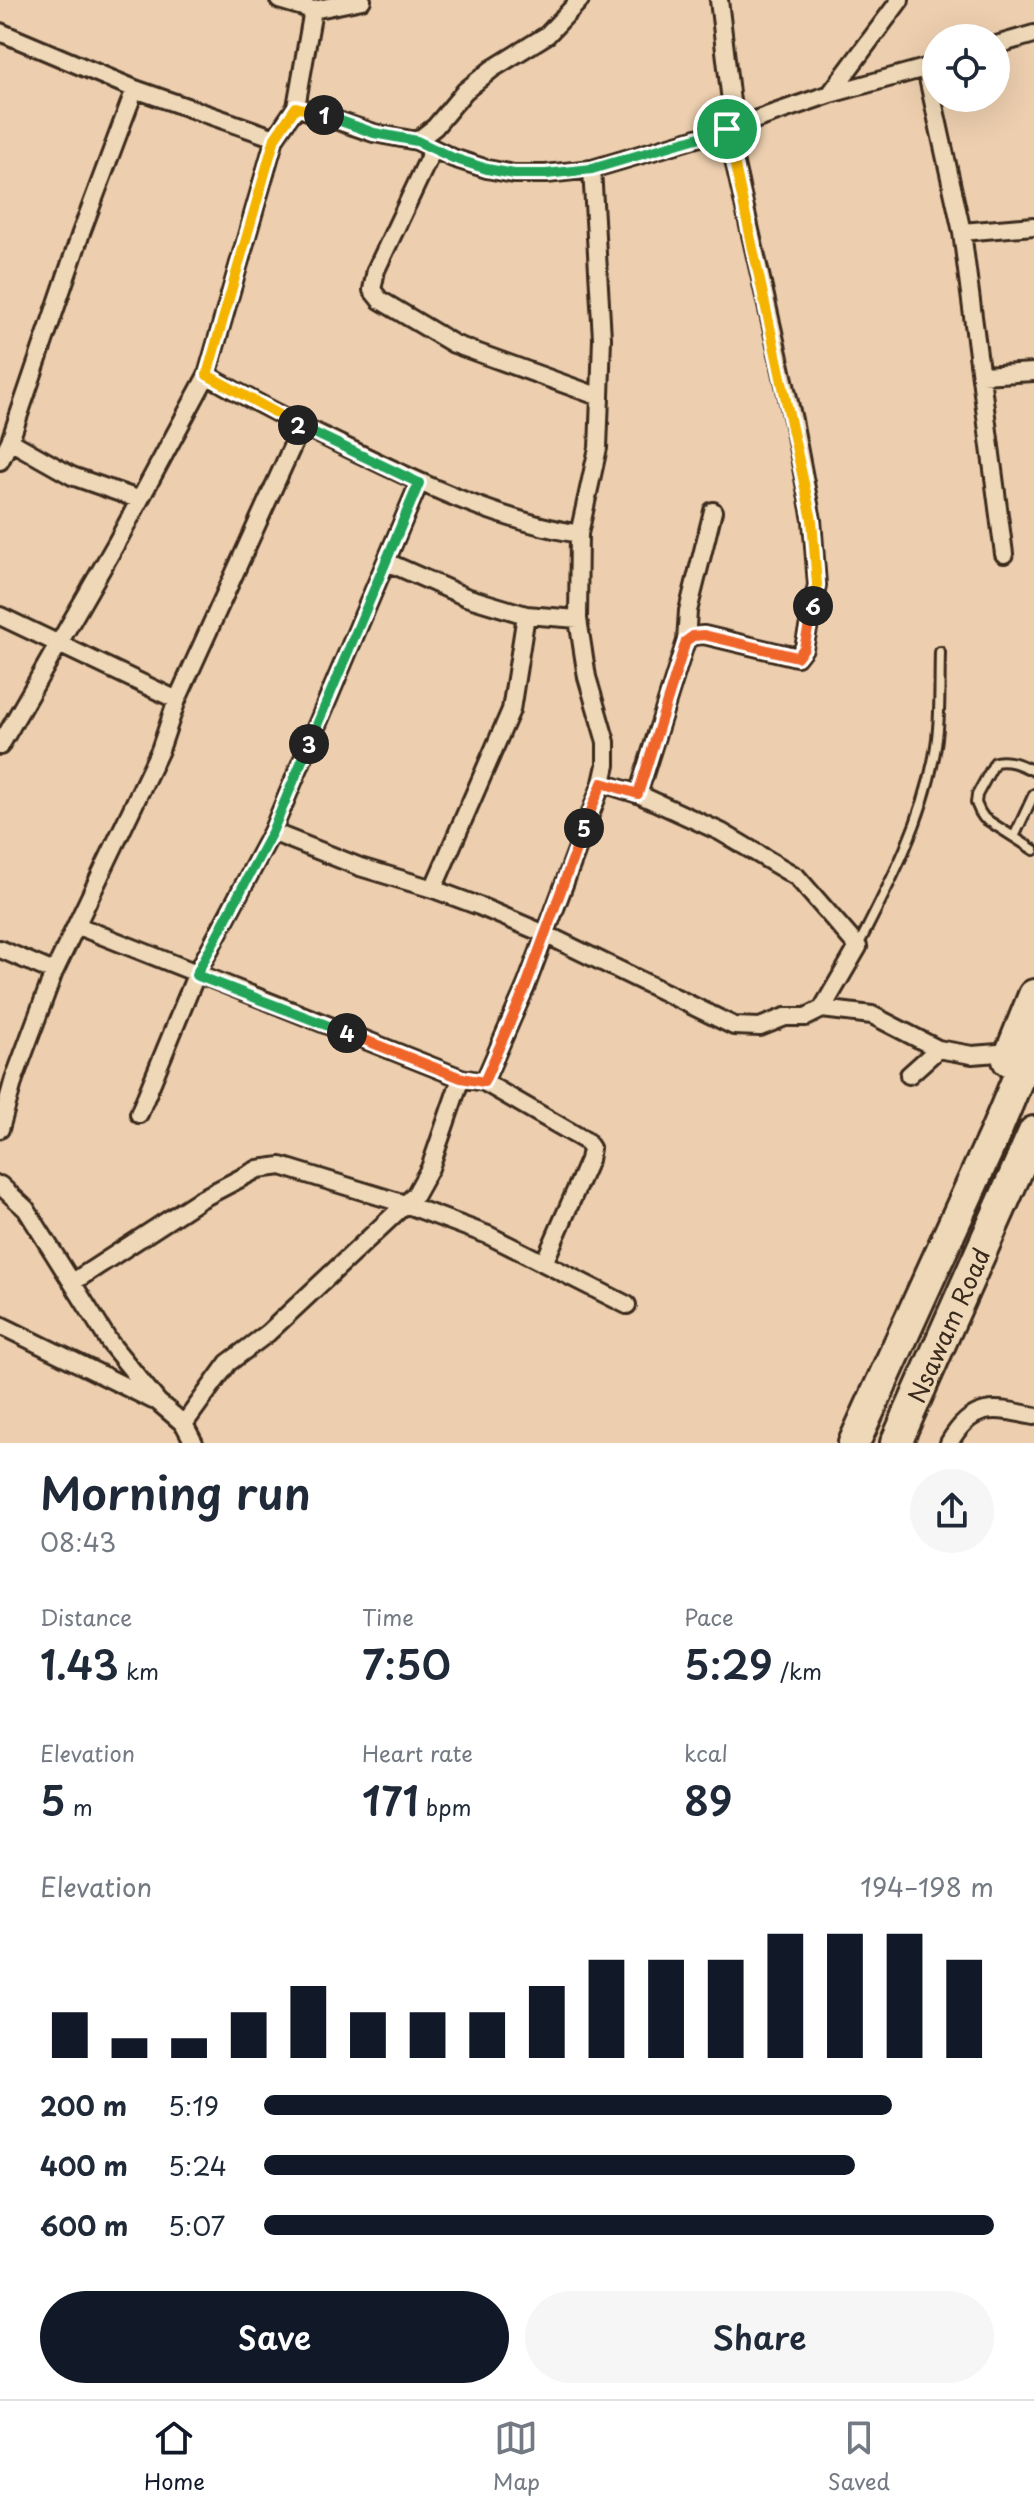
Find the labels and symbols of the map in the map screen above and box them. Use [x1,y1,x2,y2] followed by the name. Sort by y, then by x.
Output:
[304,95,344,135] pin: 1
[693,95,761,163] pin
[278,405,318,445] pin: 2
[793,586,833,626] pin: 6
[289,724,329,764] pin: 3
[564,808,604,848] pin: 5
[327,1013,367,1053] pin: 4
[898,1242,998,1408] street label: Nsawam Road

